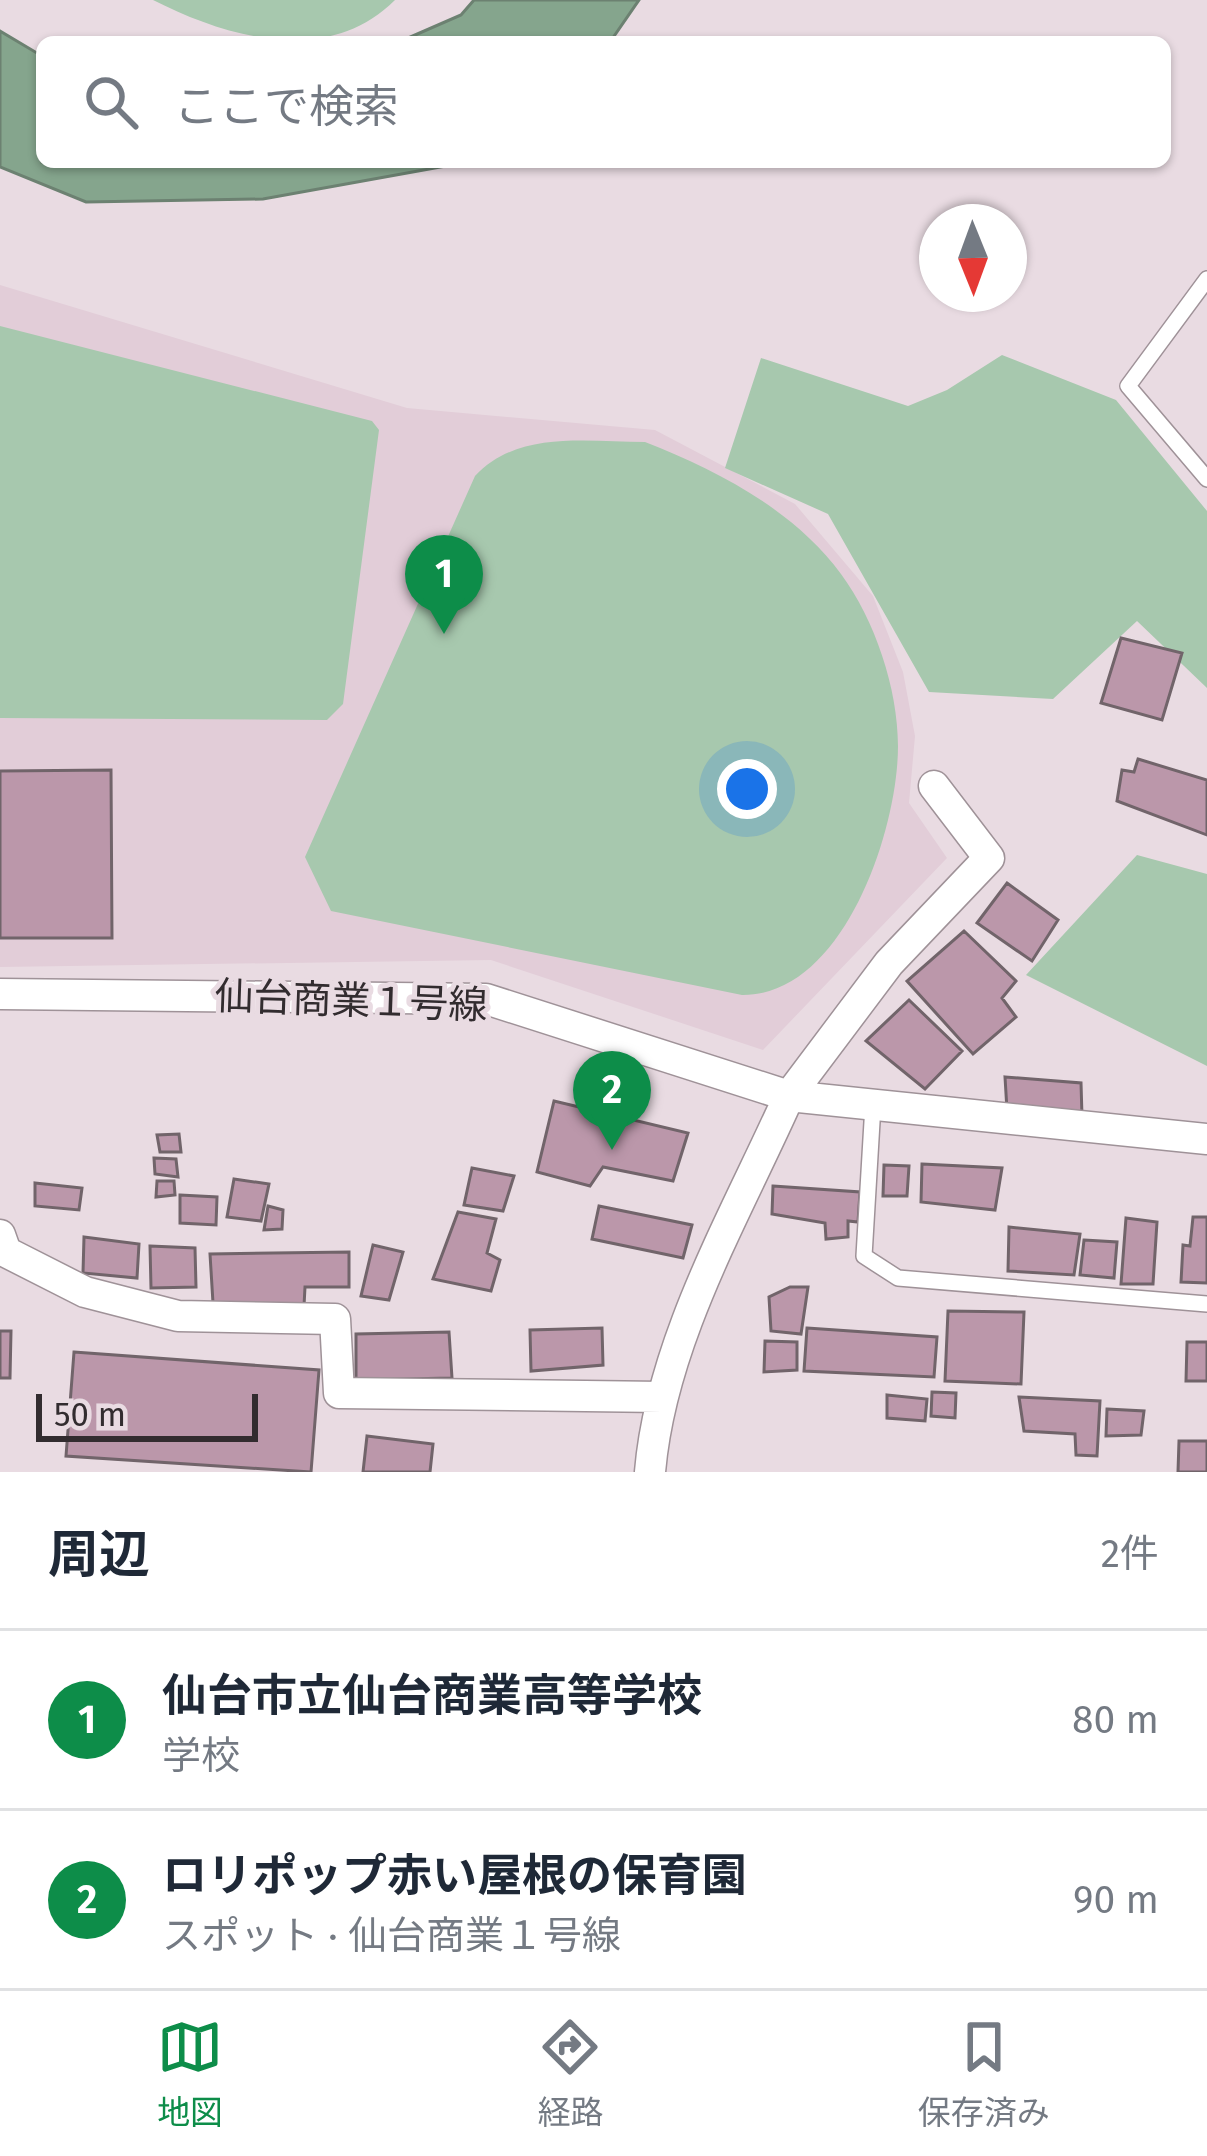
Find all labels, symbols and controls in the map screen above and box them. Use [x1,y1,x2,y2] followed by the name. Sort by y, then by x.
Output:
[36,36,1171,168] search box
[78,69,144,135] icon: search
[174,80,399,134] text: ここで検索
[919,204,1027,312] north arrow
[405,535,483,634] pin: 1
[717,759,777,819] your location
[214,973,488,1029] street label: 仙台商業１号線
[573,1051,651,1150] pin: 2
[36,1388,258,1441] scale bar
[54,1395,126,1435] text: 50 m
[48,1524,150,1586] text: 周辺
[1101,1531,1159,1577] text: 2件
[162,1669,702,1723] text: 仙台市立仙台商業高等学校
[78,1697,96,1743] text: 1
[1072,1697,1159,1743] text: 80 m
[162,1733,240,1779] text: 学校
[162,1849,747,1903] text: ロリポップ赤い屋根の保育園
[77,1877,97,1923] text: 2
[1073,1877,1159,1923] text: 90 m
[162,1913,621,1959] text: スポット · 仙台商業１号線
[157,2014,223,2134] tab: 地図
[537,2014,603,2134] tab: 経路
[918,2014,1050,2134] tab: 保存済み

